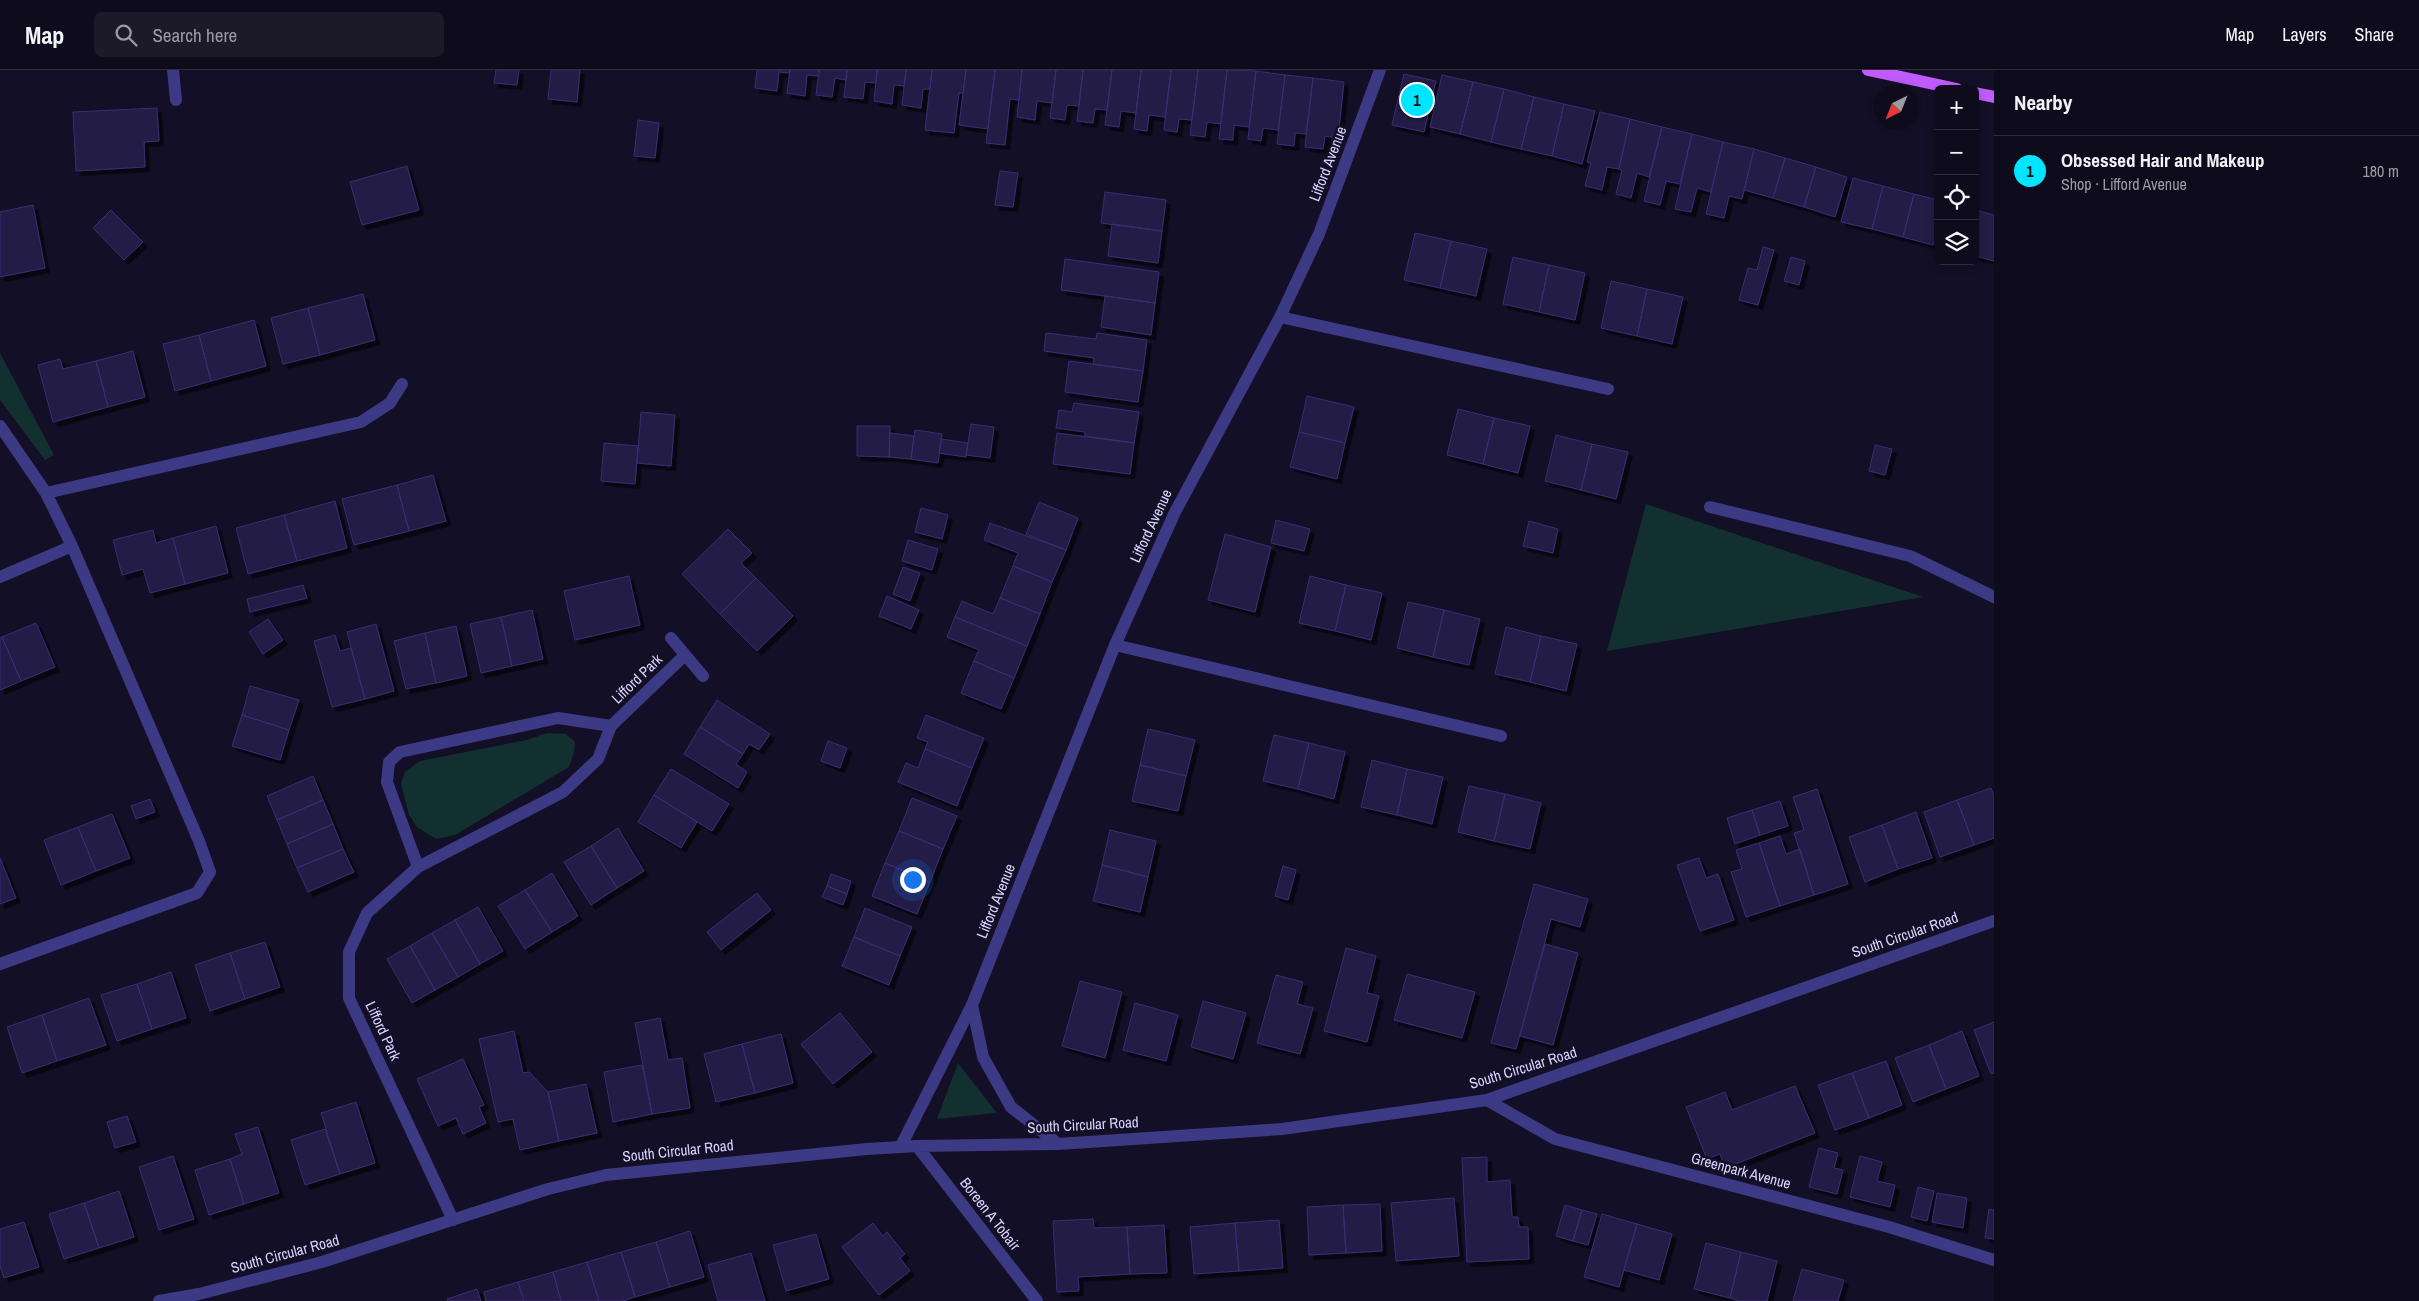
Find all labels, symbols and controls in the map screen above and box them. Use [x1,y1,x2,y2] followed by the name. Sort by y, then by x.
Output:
[94,12,444,57] search box
[25,19,64,51] text: Map
[112,21,140,49] icon: search
[152,22,237,48] text: Search here
[2226,22,2254,47] text: Map
[2282,22,2327,47] text: Layers
[2355,22,2394,47] text: Share
[1401,81,1433,119] pin: 1
[1874,85,1919,130] north arrow
[1934,85,1979,265] map controls
[1934,85,1979,130] button: +
[2014,88,2072,117] text: Nearby
[1304,123,1352,204] street label: Lifford Avenue
[1934,130,1979,175] button: −
[2061,147,2265,173] text: Obsessed Hair and Makeup
[2026,160,2034,182] text: 1
[2363,160,2399,182] text: 180 m
[2061,173,2187,195] text: Shop · Lifford Avenue
[1934,175,1979,220] button: locate
[1934,220,1979,265] button: layers
[1124,485,1177,566] street label: Lifford Avenue
[607,648,667,708] street label: Lifford Park
[971,860,1020,941] street label: Lifford Avenue
[900,867,926,893] your location
[1849,906,1961,963] street label: South Circular Road
[361,998,407,1065] street label: Lifford Park
[1466,1041,1579,1094] street label: South Circular Road
[1027,1111,1139,1138] street label: South Circular Road
[621,1134,734,1167] street label: South Circular Road
[1689,1147,1793,1194] street label: Greenpark Avenue
[955,1173,1026,1255] street label: Boreen A Tobair
[228,1229,341,1278] street label: South Circular Road

